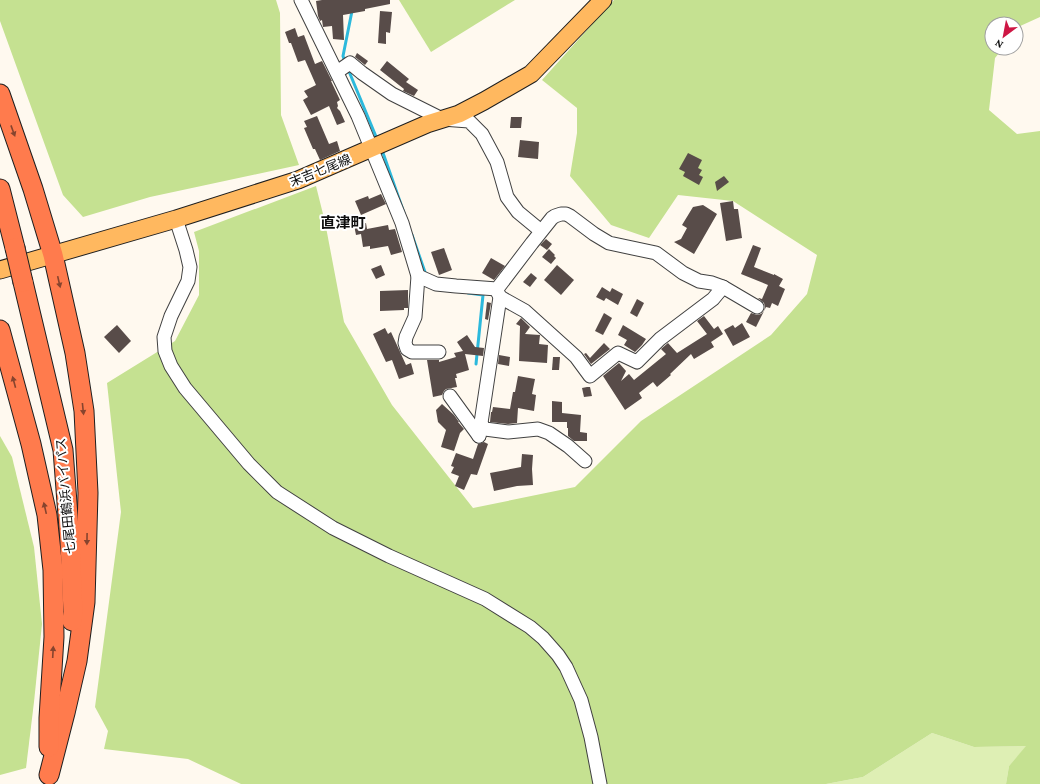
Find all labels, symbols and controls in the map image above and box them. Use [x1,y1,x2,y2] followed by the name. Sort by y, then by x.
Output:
[984,16,1024,56] north arrow
[992,37,1005,52] text: N
[10,125,16,137] one-way arrow
[287,151,353,190] street label: 末吉七尾線
[320,214,366,231] district label: 直津町
[57,276,63,288] one-way arrow
[11,376,17,388] one-way arrow
[80,403,87,415] one-way arrow
[53,437,78,555] street label: 七尾田鶴浜バイパス
[42,502,48,514] one-way arrow
[84,533,90,546] one-way arrow
[49,646,56,658] one-way arrow

